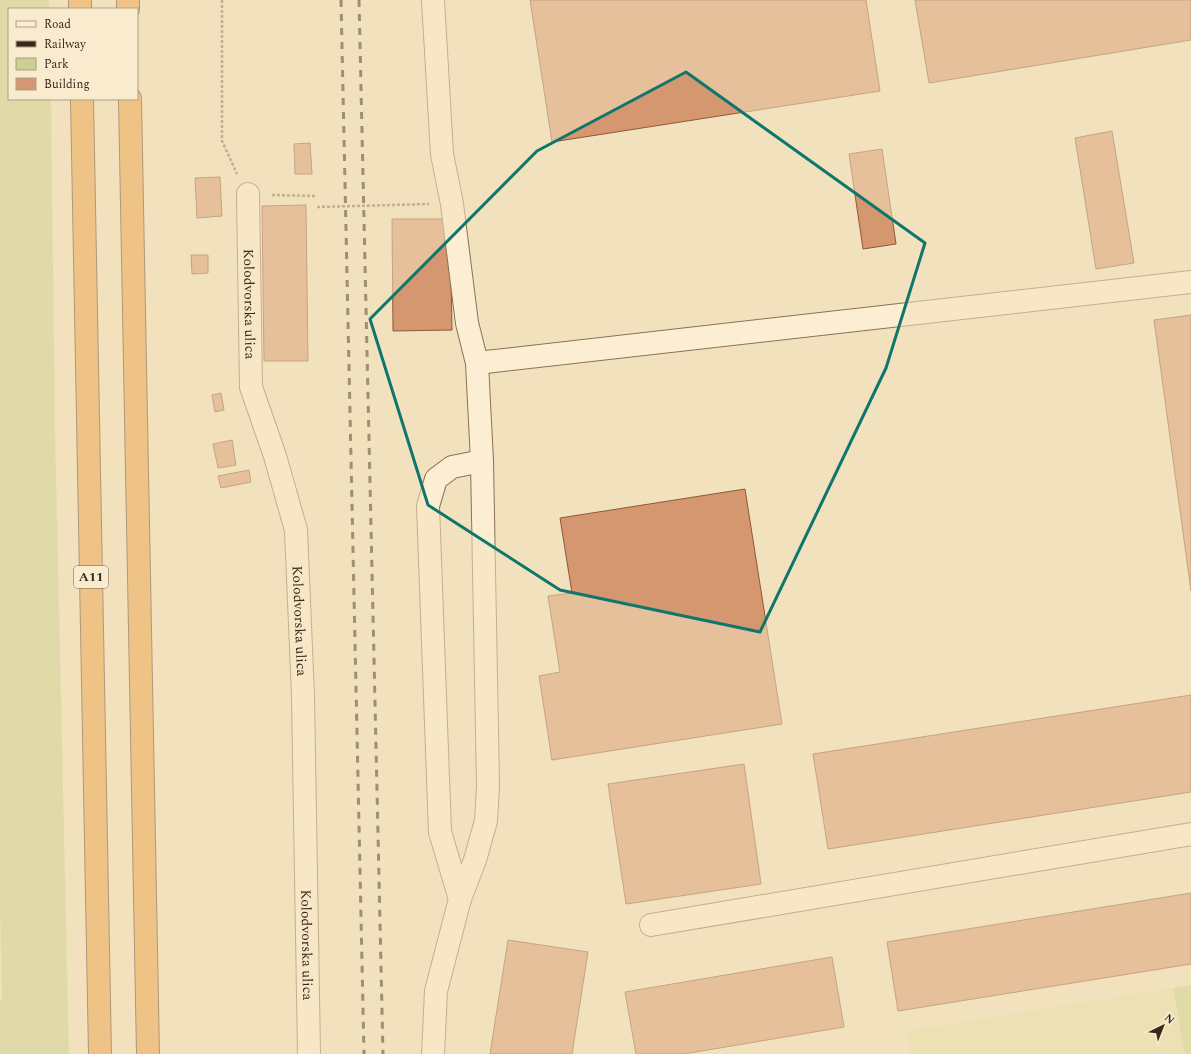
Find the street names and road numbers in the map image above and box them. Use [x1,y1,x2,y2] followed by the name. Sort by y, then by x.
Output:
[238,248,261,360] street label: Kolodvorska ulica
[287,565,313,677] street label: Kolodvorska ulica
[74,566,108,588] road number: A11
[296,889,319,1001] street label: Kolodvorska ulica

